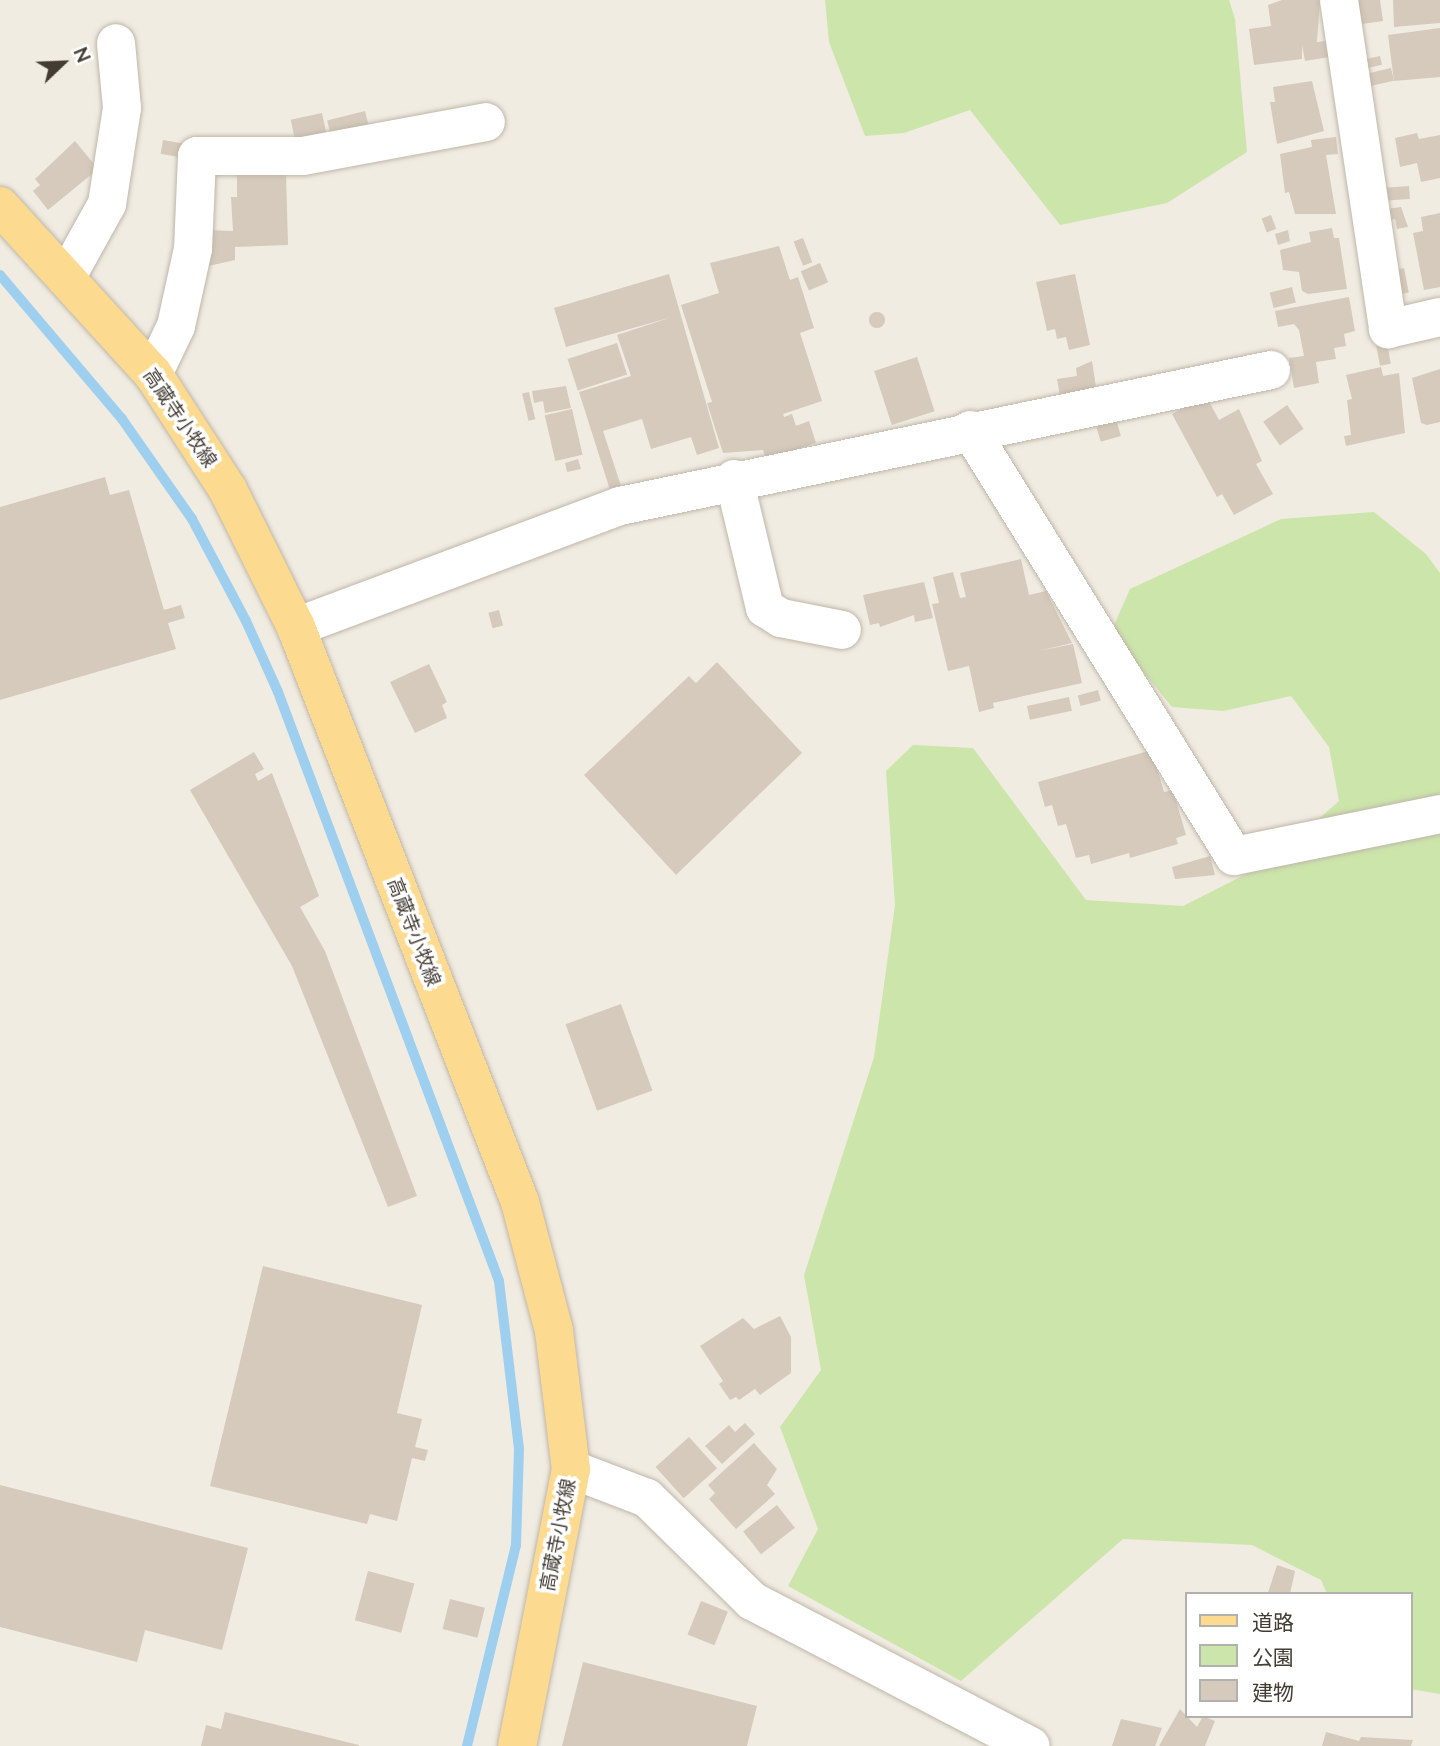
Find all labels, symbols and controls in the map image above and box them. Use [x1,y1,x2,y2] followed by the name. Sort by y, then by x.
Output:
[28,28,98,98] north arrow
[68,43,96,66] text: N
[139,364,221,472] street label: 高蔵寺小牧線
[383,875,445,989] street label: 高蔵寺小牧線
[536,1477,580,1593] street label: 高蔵寺小牧線
[1184,1592,1412,1718] legend
[1252,1609,1294,1635] text: 道路
[1252,1644,1294,1670] text: 公園
[1252,1679,1294,1705] text: 建物

